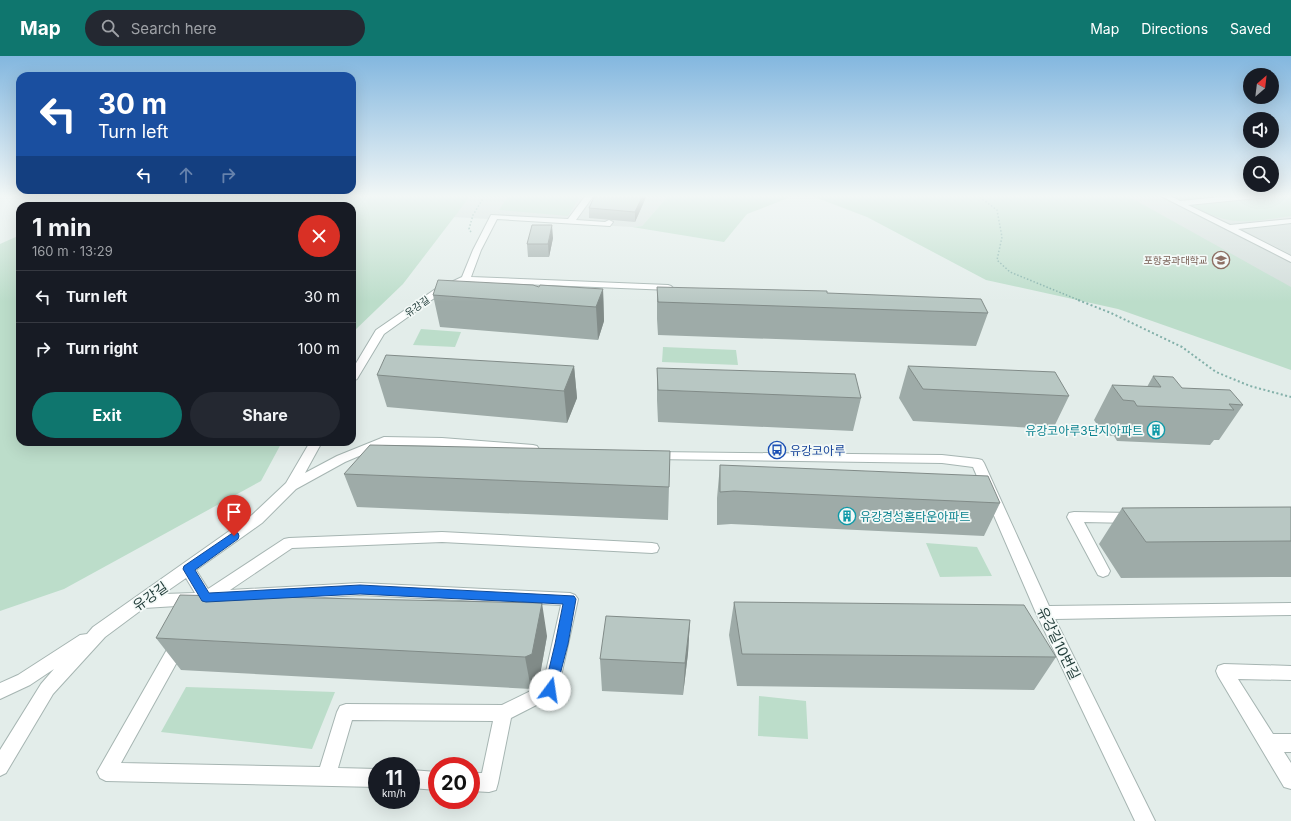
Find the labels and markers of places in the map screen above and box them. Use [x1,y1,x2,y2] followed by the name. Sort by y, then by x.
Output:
[1211,250,1231,270] school or university icon: 포항공과대학교
[1144,254,1208,266] place label: 포항공과대학교
[1146,420,1166,440] building icon: 유강코아루3단지아파트
[1025,423,1143,438] place label: 유강코아루3단지아파트
[767,440,787,460] bus stop icon: 유강코아루
[790,443,845,458] place label: 유강코아루
[217,495,251,536] pin
[837,506,857,526] building icon: 유강경성홈타운아파트
[860,509,970,524] place label: 유강경성홈타운아파트

